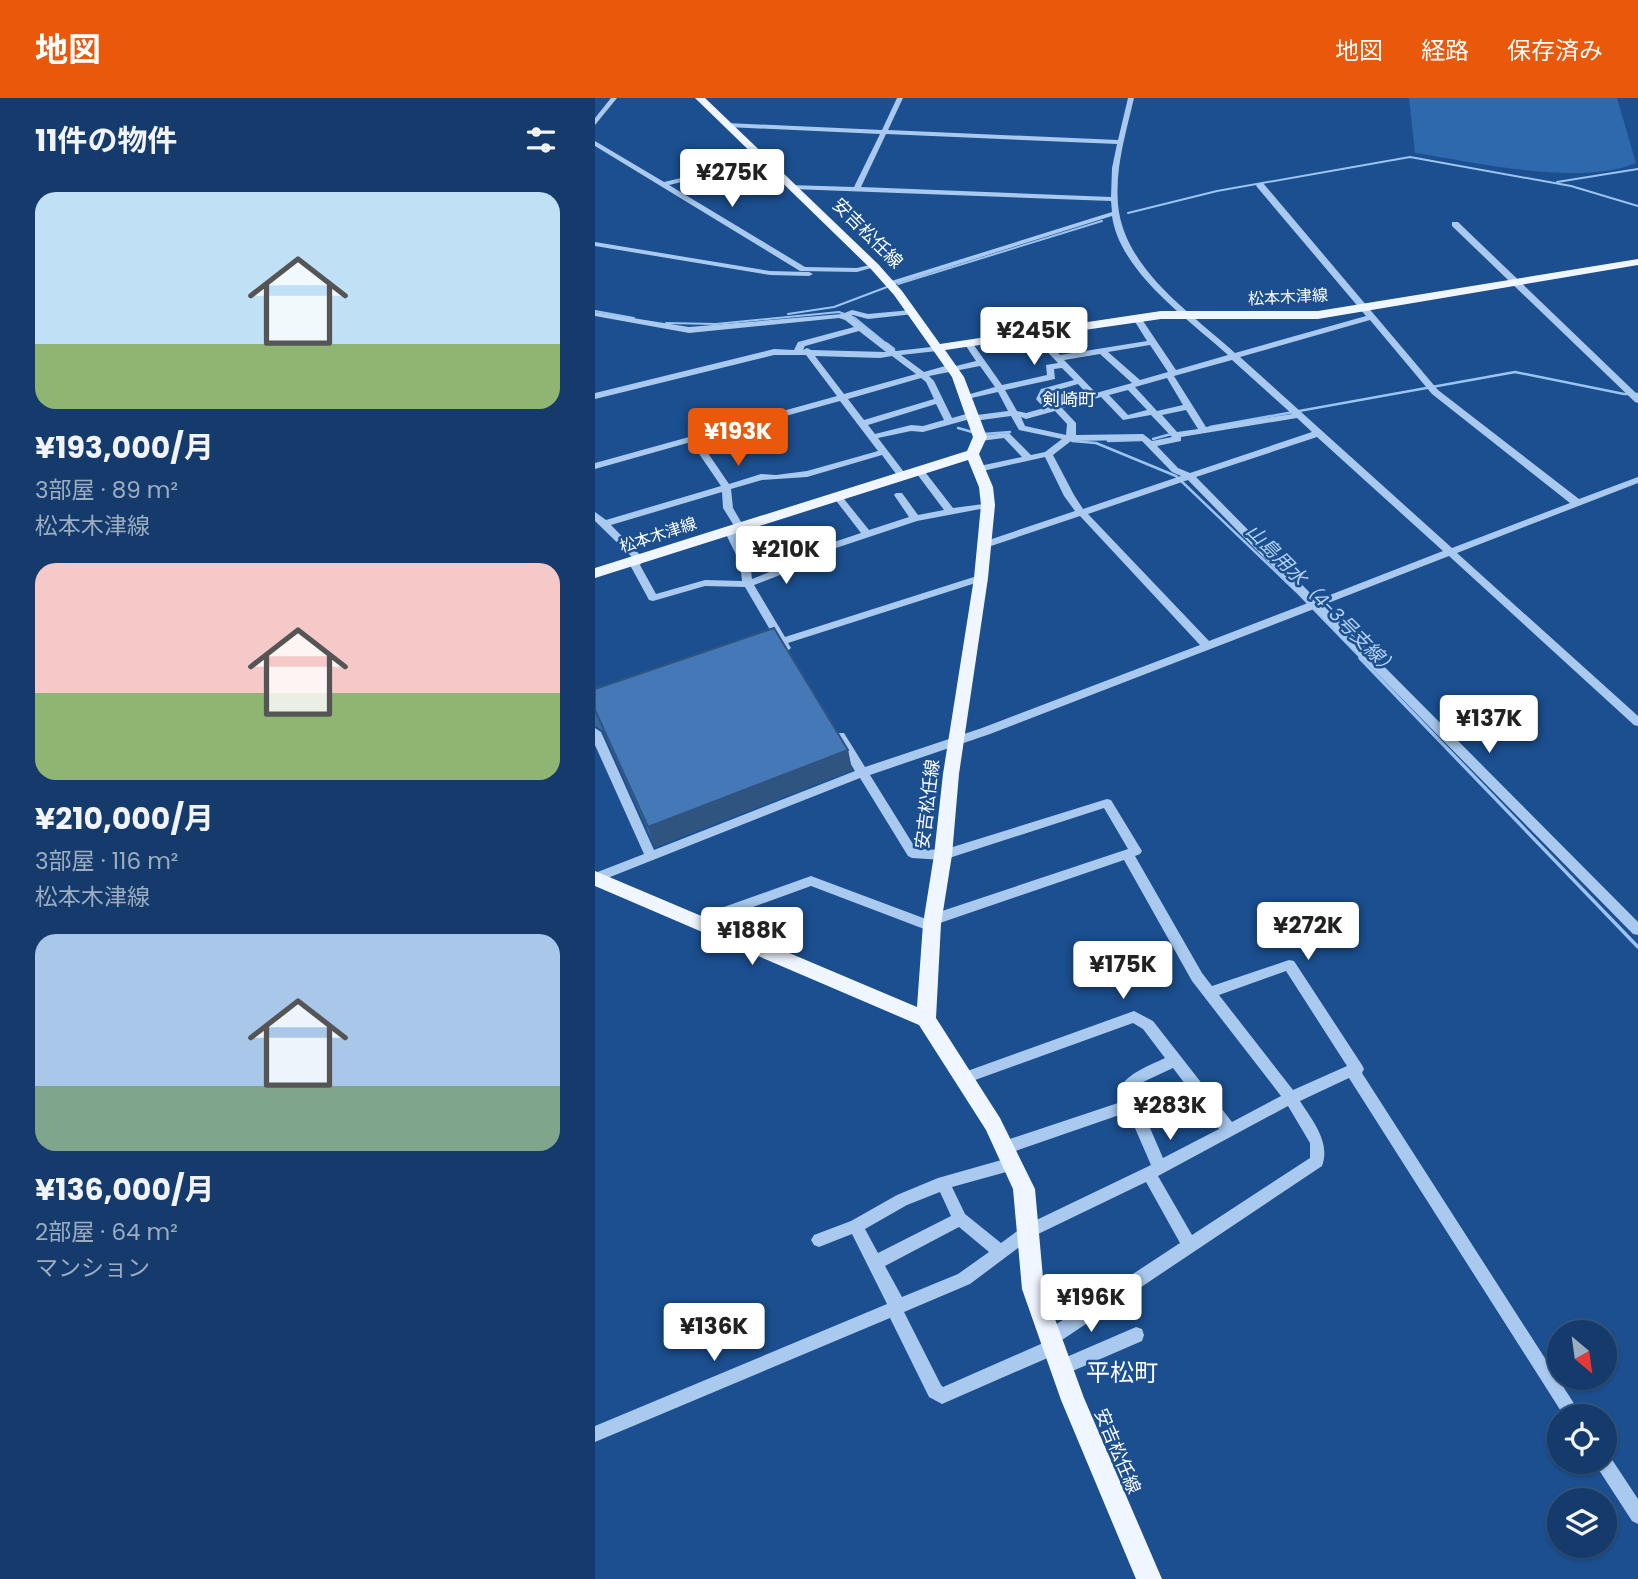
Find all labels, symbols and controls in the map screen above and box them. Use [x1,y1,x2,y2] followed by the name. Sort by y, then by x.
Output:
[35,26,101,73] text: 地図
[1335,34,1383,67] text: 地図
[1421,34,1469,67] text: 経路
[1507,34,1603,67] text: 保存済み
[35,119,178,162] text: 11件の物件
[522,121,560,159] icon: filters
[683,150,781,209] pin: ¥275K
[696,156,768,188] text: ¥275K
[827,192,909,274] street label: 安吉松任線
[235,238,361,364] icon: home
[1247,283,1329,311] street label: 松本木津線
[985,308,1083,367] pin: ¥245K
[996,314,1072,346] text: ¥245K
[1042,387,1096,412] district label: 剣崎町
[689,408,787,468] pin: ¥193K
[704,415,772,447] text: ¥193K
[35,426,214,469] text: ¥193,000/月
[35,474,178,506] text: 3部屋 · 89 m²
[35,510,150,542] text: 松本木津線
[616,512,700,558] street label: 松本木津線
[1240,518,1404,682] water label: 山島用水（4-3号支線）
[737,526,835,586] pin: ¥210K
[752,533,820,565] text: ¥210K
[235,609,361,735] icon: home
[1440,696,1538,755] pin: ¥137K
[1456,702,1522,734] text: ¥137K
[909,758,945,850] street label: 安吉松任線
[35,797,214,840] text: ¥210,000/月
[35,845,178,877] text: 3部屋 · 116 m²
[35,881,150,913] text: 松本木津線
[1259,902,1357,962] pin: ¥272K
[703,908,801,967] pin: ¥188K
[1273,909,1343,941] text: ¥272K
[717,914,787,946] text: ¥188K
[1074,942,1172,1001] pin: ¥175K
[1089,948,1157,980] text: ¥175K
[235,980,361,1106] icon: home
[1121,1082,1219,1142] pin: ¥283K
[1133,1089,1207,1121] text: ¥283K
[35,1168,215,1211] text: ¥136,000/月
[35,1216,178,1248] text: 2部屋 · 64 m²
[35,1252,150,1284] text: マンション
[1042,1274,1140,1334] pin: ¥196K
[1057,1281,1125,1313] text: ¥196K
[665,1304,763,1363] pin: ¥136K
[680,1310,748,1342] text: ¥136K
[1547,1320,1617,1390] north arrow
[1547,1320,1617,1558] map controls
[1086,1356,1158,1389] district label: 平松町
[1547,1404,1617,1474] button: locate
[1089,1405,1147,1497] street label: 安吉松任線
[1547,1488,1617,1558] button: layers

